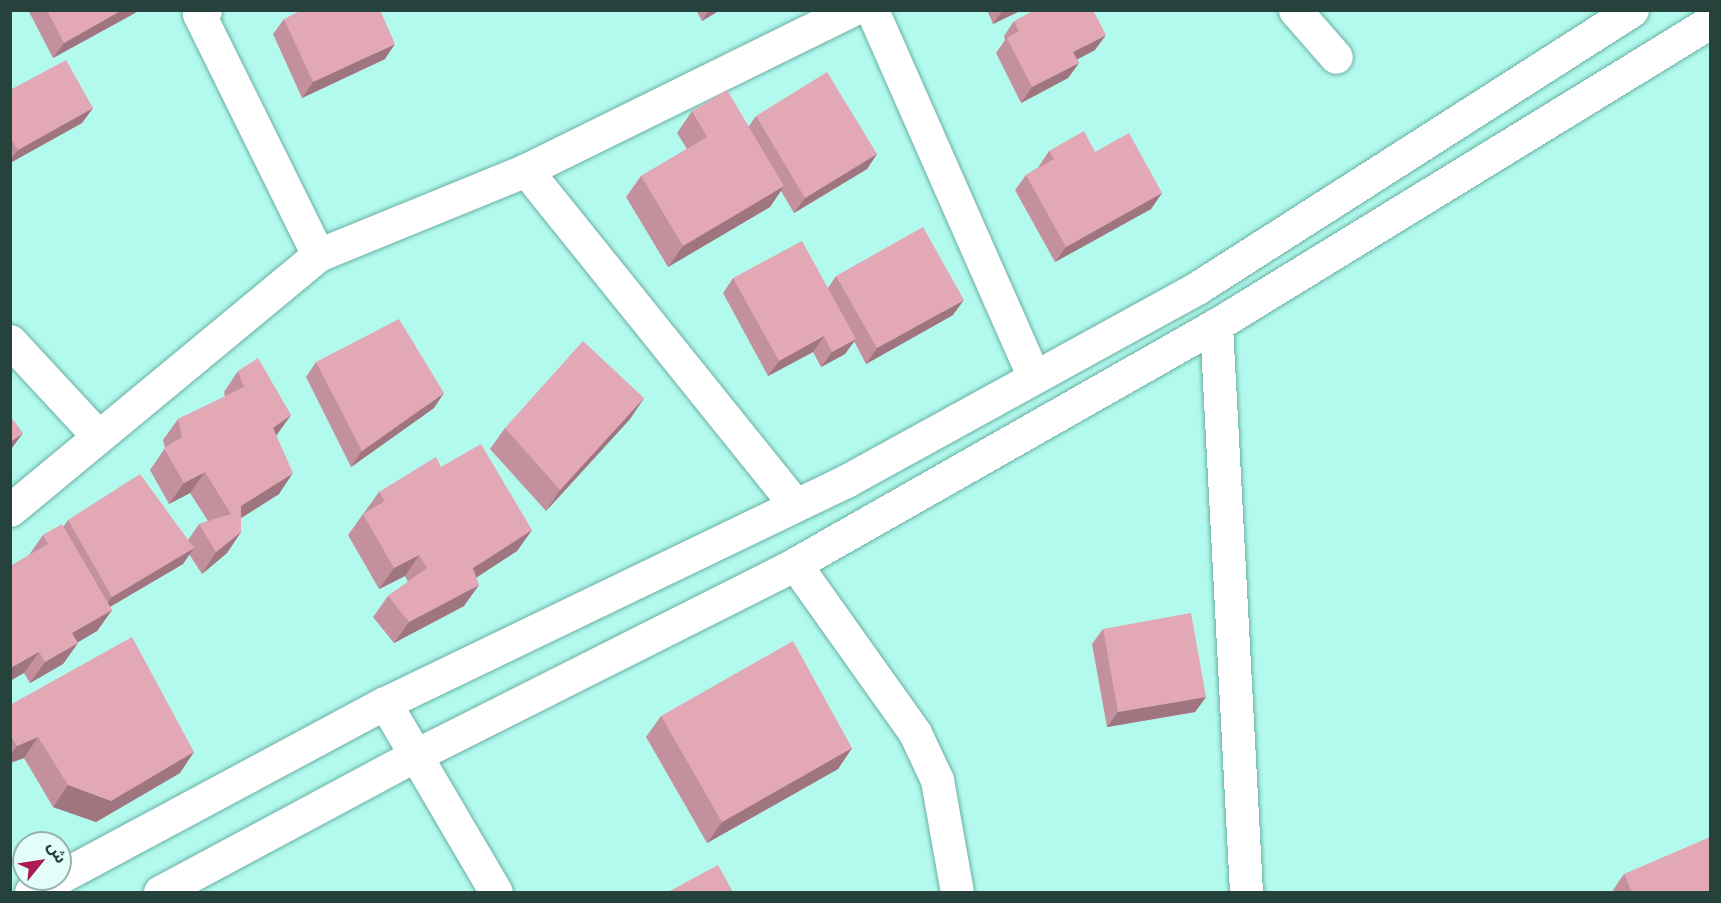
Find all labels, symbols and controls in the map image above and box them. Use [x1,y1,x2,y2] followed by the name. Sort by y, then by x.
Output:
[12,831,72,891] north arrow
[43,839,70,867] text: ش

